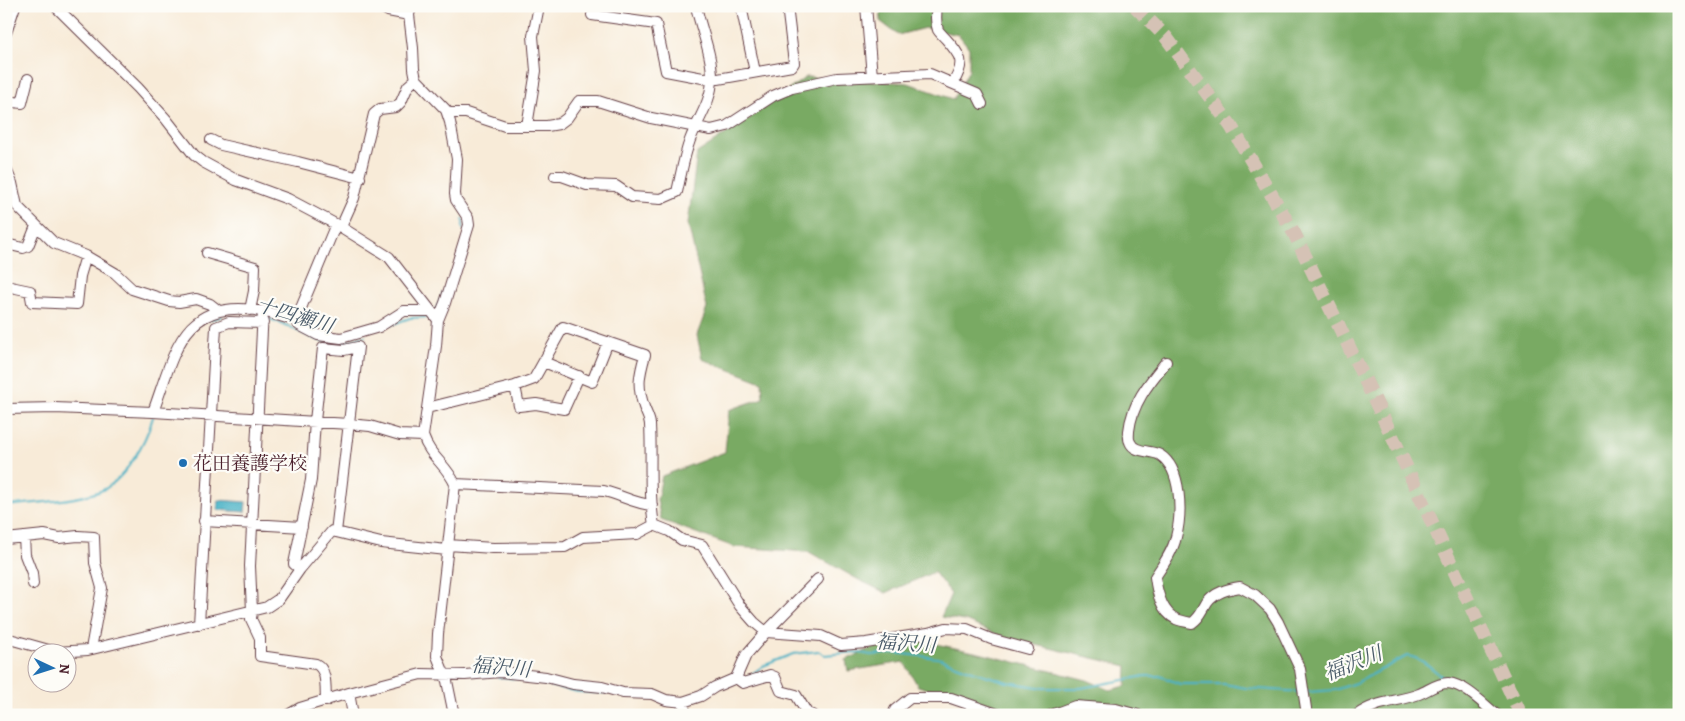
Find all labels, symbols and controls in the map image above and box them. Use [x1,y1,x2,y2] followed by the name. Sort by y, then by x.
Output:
[253,291,339,341] water label: 十四瀬川
[193,451,307,477] place label: 花田養護学校
[177,457,189,469] marker: 花田養護学校
[875,628,939,659] water label: 福沢川
[1320,639,1388,687] water label: 福沢川
[28,644,78,694] north arrow
[470,651,534,684] water label: 福沢川
[55,663,74,675] text: N

